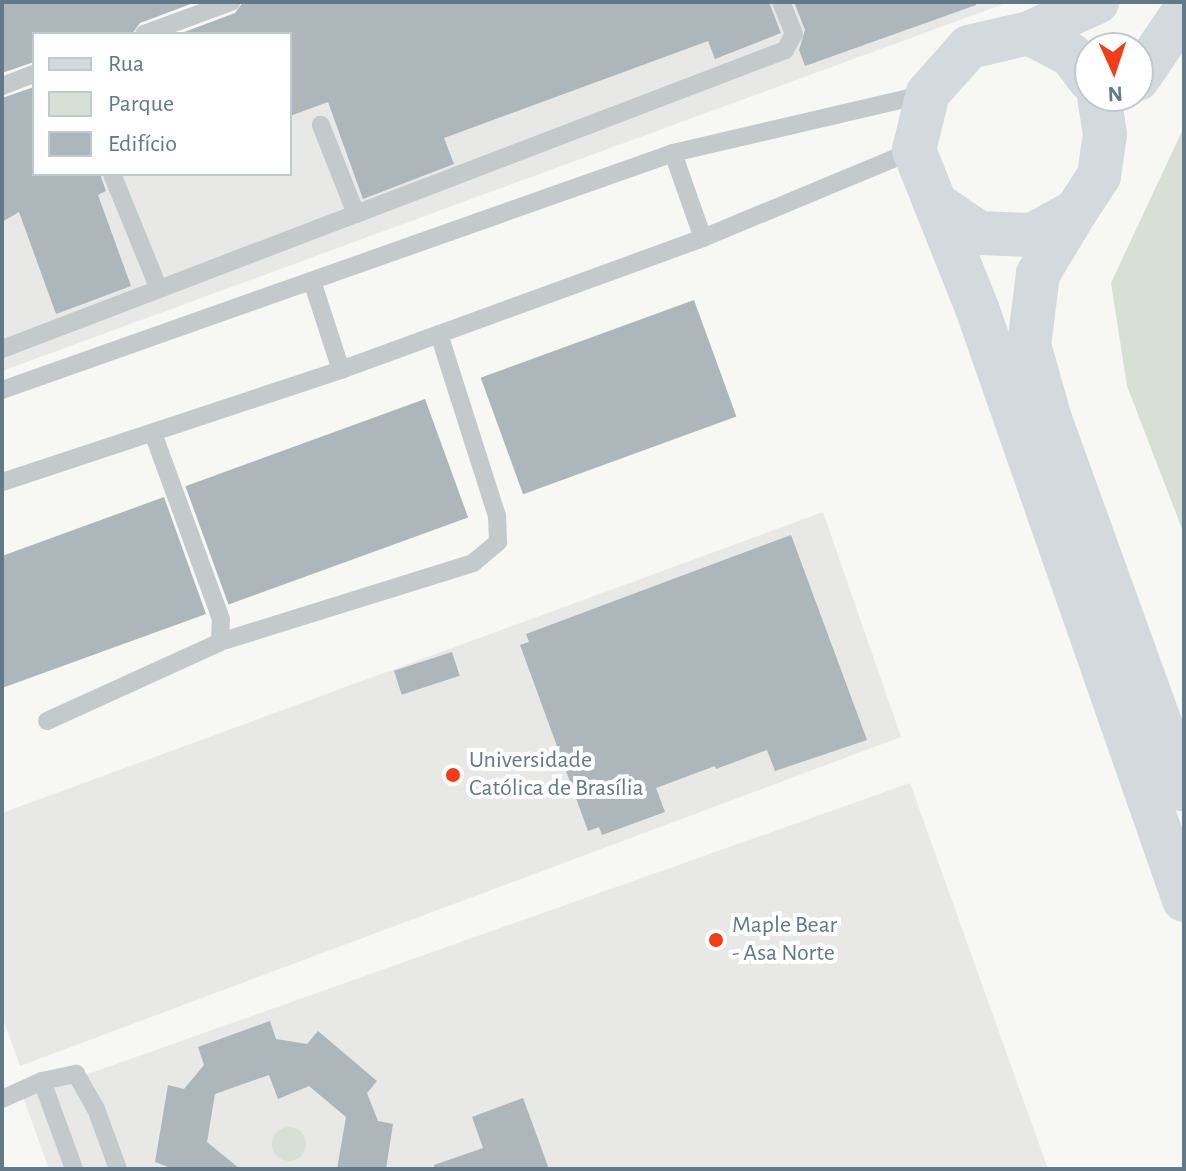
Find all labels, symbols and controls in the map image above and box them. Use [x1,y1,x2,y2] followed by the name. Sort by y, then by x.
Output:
[32,32,292,176] legend
[1074,32,1154,112] north arrow
[108,52,144,76] text: Rua
[1107,83,1123,105] text: N
[108,92,174,116] text: Parque
[108,132,177,156] text: Edifício
[469,747,644,803] place label: Universidade Católica de Brasília
[444,766,462,784] marker: Universidade Católica de Brasília
[732,912,837,968] place label: Maple Bear - Asa Norte
[707,931,725,949] marker: Maple Bear - Asa Norte

